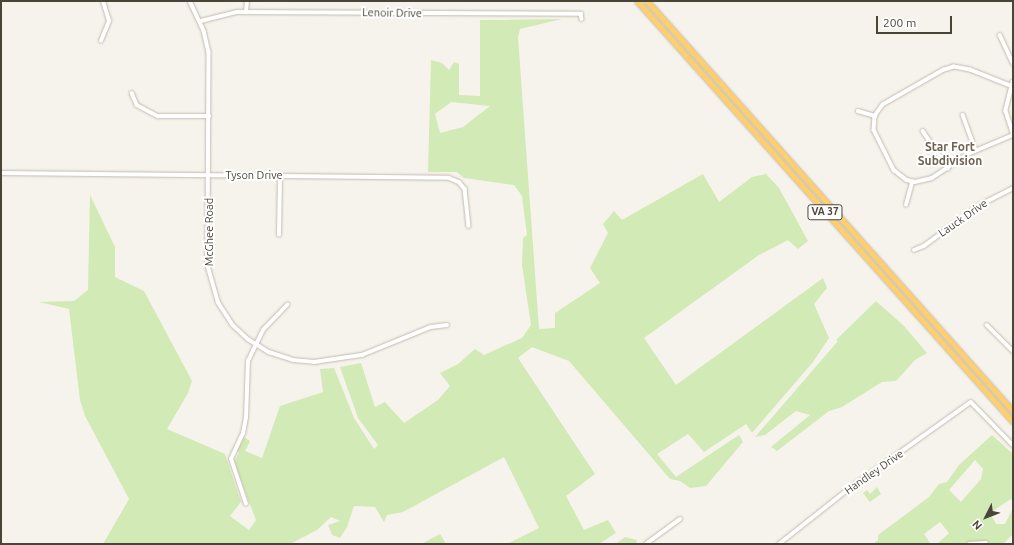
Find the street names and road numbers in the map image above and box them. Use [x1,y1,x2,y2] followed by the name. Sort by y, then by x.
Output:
[362,6,422,20] street label: Lenoir Drive
[225,168,283,182] street label: Tyson Drive
[936,196,990,240] street label: Lauck Drive
[202,198,216,266] street label: McGhee Road
[807,204,843,220] road number: VA 37
[842,447,906,497] street label: Handley Drive

